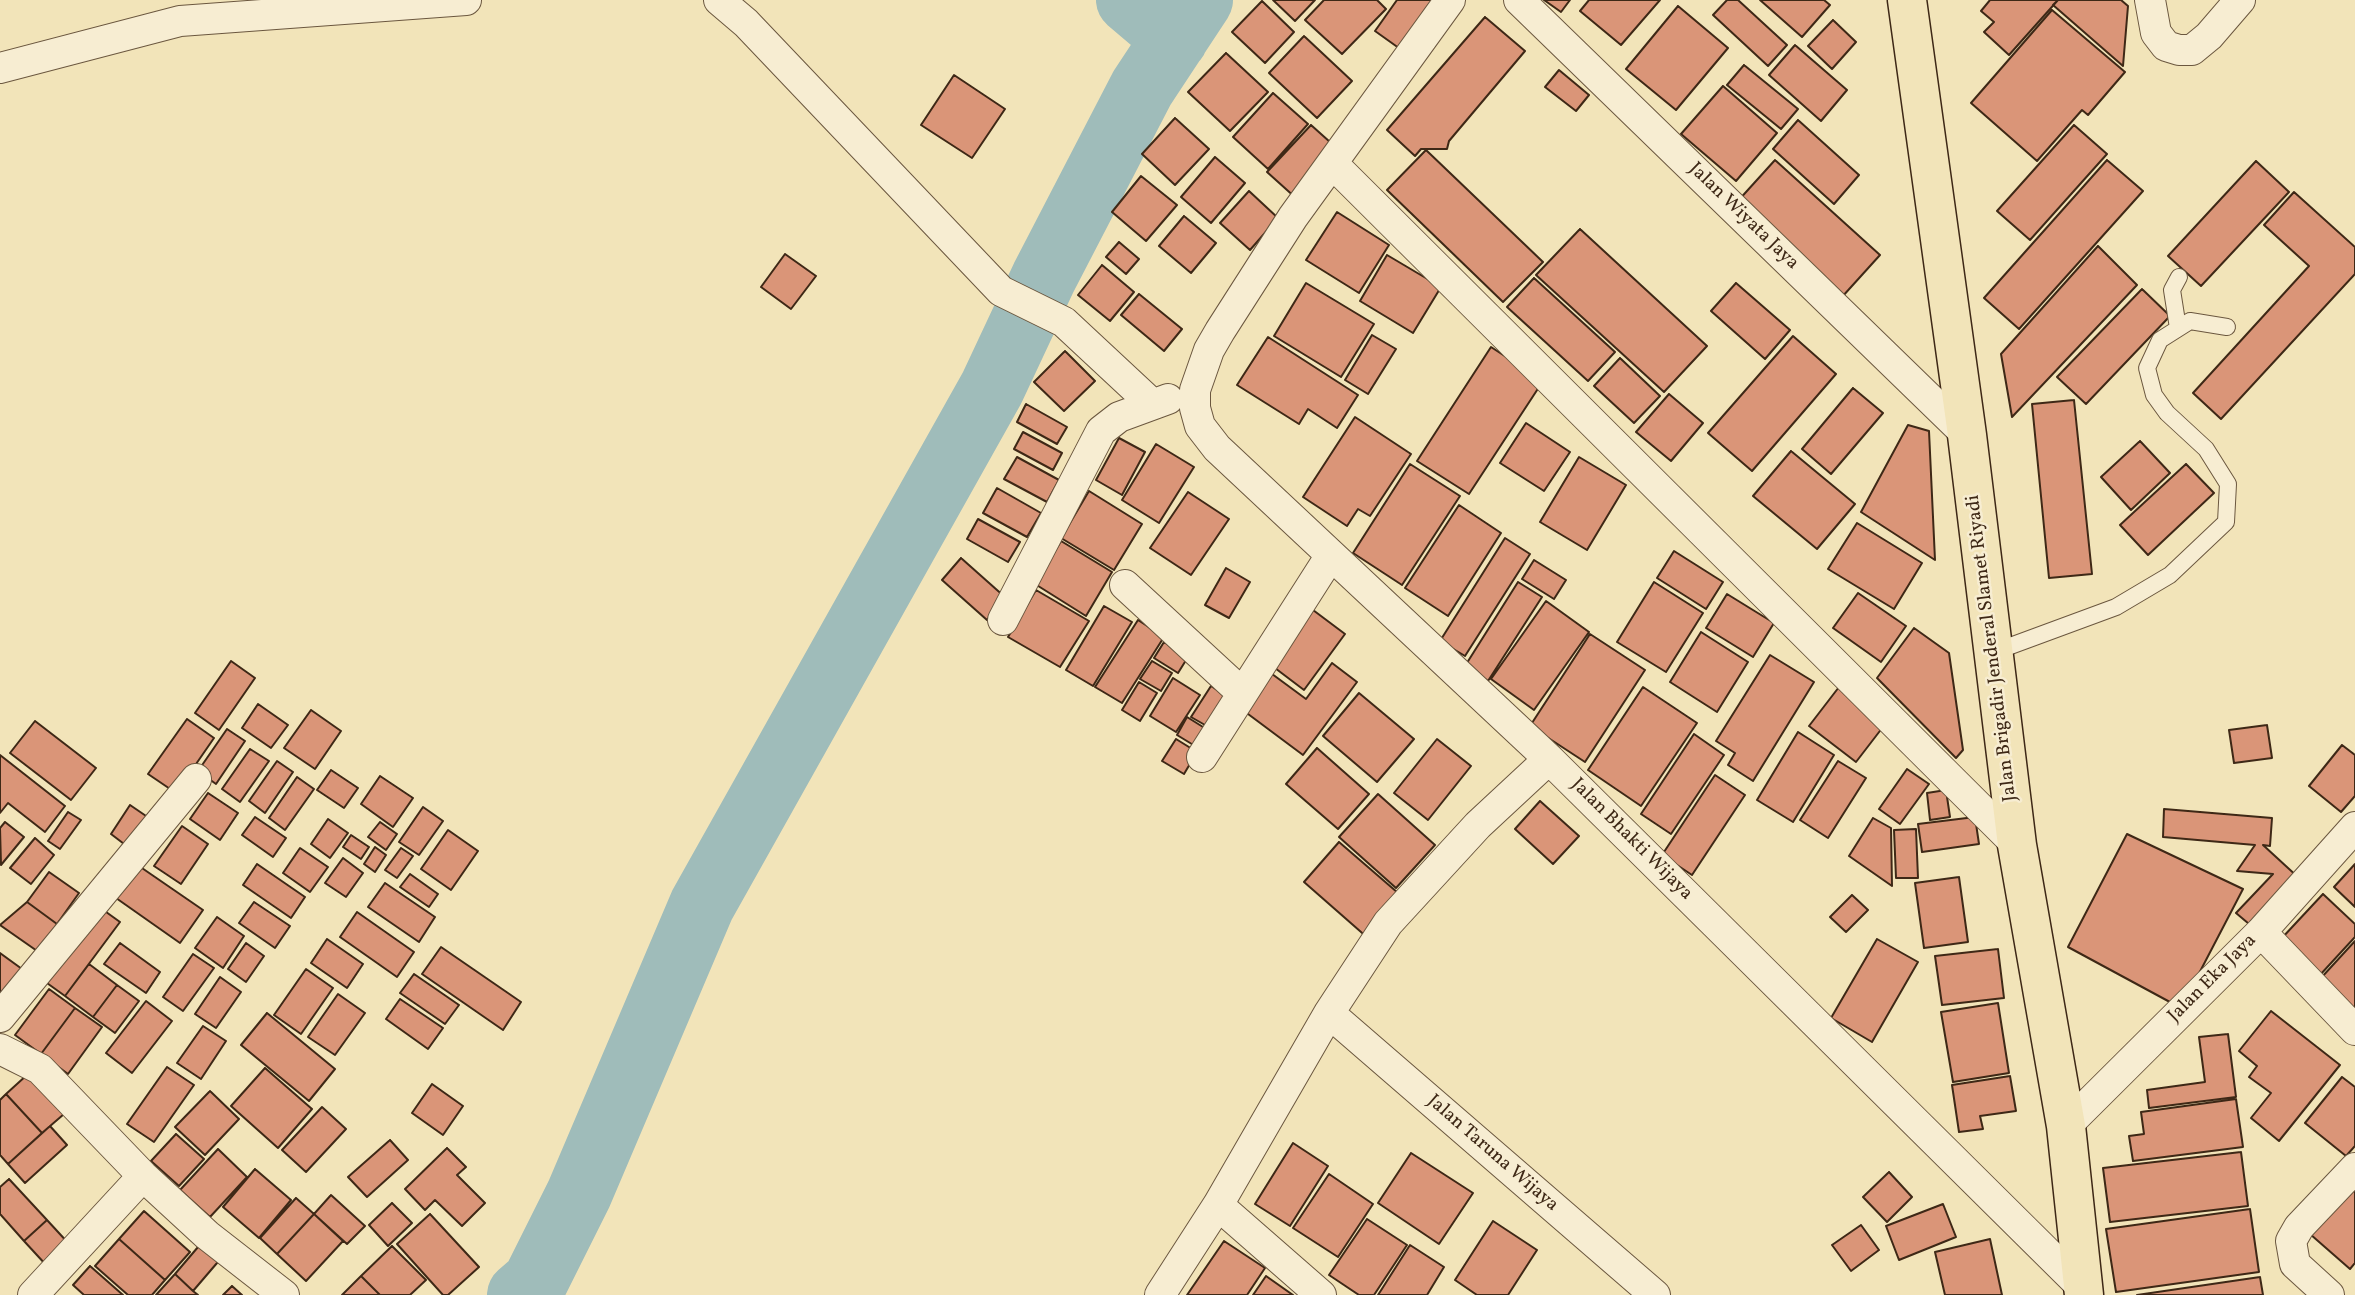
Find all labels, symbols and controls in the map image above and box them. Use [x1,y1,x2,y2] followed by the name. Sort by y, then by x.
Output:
[1683,159,1803,275] street label: Jalan Wiyata Jaya
[1963,493,2023,803] street label: Jalan Brigadir Jenderal Slamet Riyadi
[1565,774,1697,906] street label: Jalan Bhakti Wijaya
[2164,930,2262,1028] street label: Jalan Eka Jaya
[1422,1091,1562,1217] street label: Jalan Taruna Wijaya

